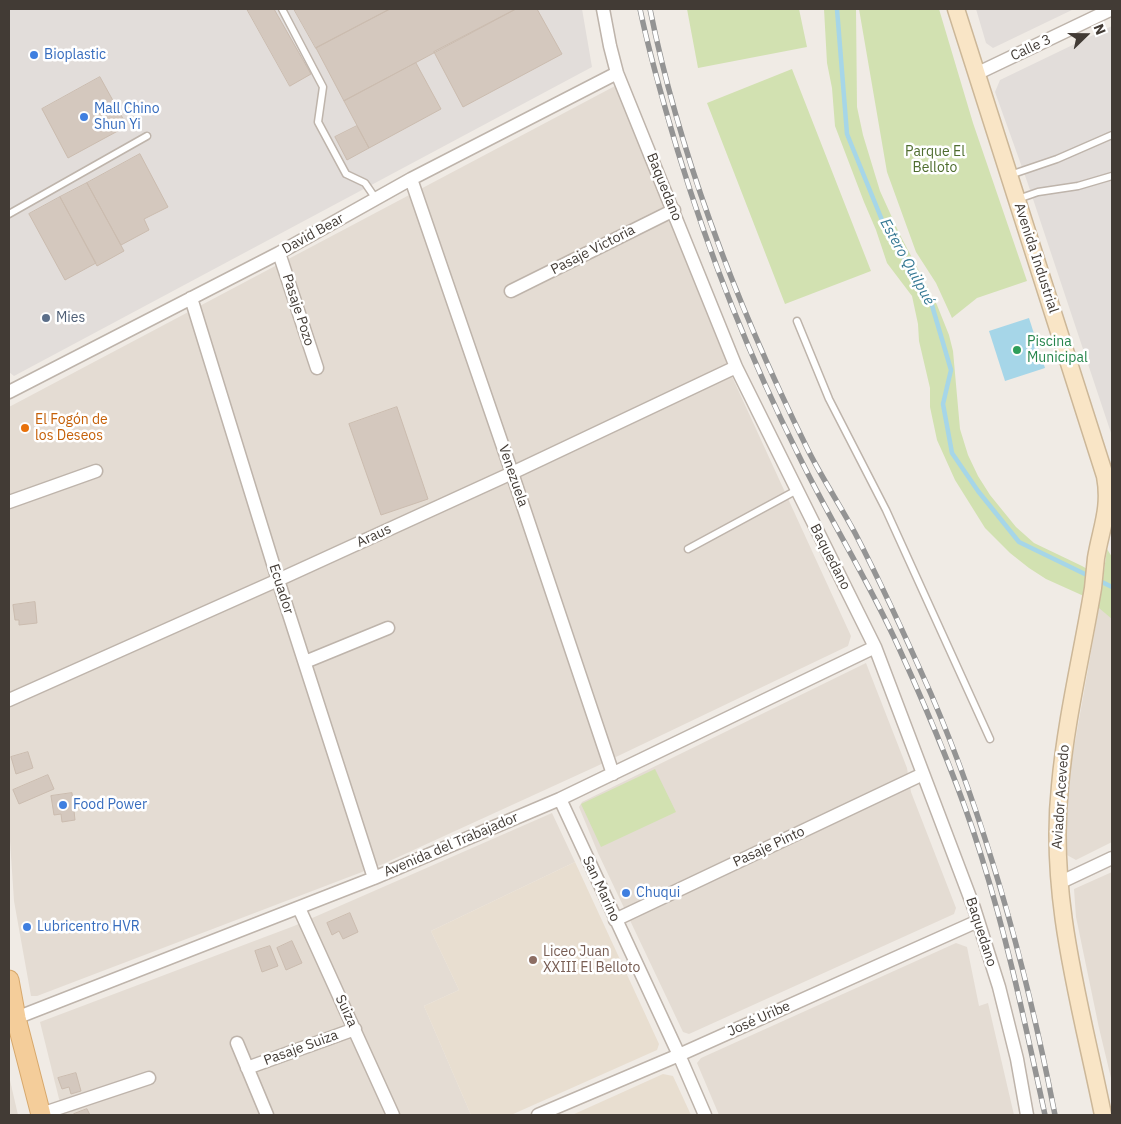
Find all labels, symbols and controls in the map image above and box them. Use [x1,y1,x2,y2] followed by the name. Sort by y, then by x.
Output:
[1061,10,1111,60] north arrow
[1090,21,1110,37] text: N
[1008,31,1054,65] street label: Calle 3
[44,47,106,63] place label: Bioplastic
[28,49,40,61] marker: Bioplastic
[94,101,160,134] place label: Mall Chino Shun Yi
[78,111,90,123] marker: Mall Chino Shun Yi
[905,144,965,176] park label: Parque El Belloto
[643,151,685,223] street label: Baquedano
[1010,201,1062,315] street label: Avenida Industrial
[279,210,347,258] street label: David Bear
[876,216,938,308] water label: Estero Quilpué
[548,222,638,278] street label: Pasaje Victoria
[278,272,318,348] street label: Pasaje Pozo
[56,310,85,326] place label: Mies
[40,312,52,324] marker: Mies
[1027,334,1088,367] place label: Piscina Municipal
[1011,344,1023,356] marker: Piscina Municipal
[35,412,108,444] place label: El Fogón de los Deseos
[19,422,31,434] marker: El Fogón de los Deseos
[495,443,531,509] street label: Venezuela
[354,521,394,551] street label: Araus
[806,521,854,593] street label: Baquedano
[265,562,297,616] street label: Ecuador
[1049,744,1073,850] street label: Aviador Acevedo
[73,797,147,813] place label: Food Power
[57,799,69,811] marker: Food Power
[381,809,521,881] street label: Avenida del Trabajador
[730,823,808,871] street label: Pasaje Pinto
[579,854,623,924] street label: San Marino
[636,885,680,901] place label: Chuqui
[620,887,632,899] marker: Chuqui
[962,895,1000,969] street label: Baquedano
[37,919,140,935] place label: Lubricentro HVR
[21,921,33,933] marker: Lubricentro HVR
[543,944,640,976] place label: Liceo Juan XXIII El Belloto
[527,954,539,966] marker: Liceo Juan XXIII El Belloto
[331,992,361,1030] street label: Suiza
[725,998,793,1040] street label: José Uribe
[261,1027,341,1069] street label: Pasaje Suiza

